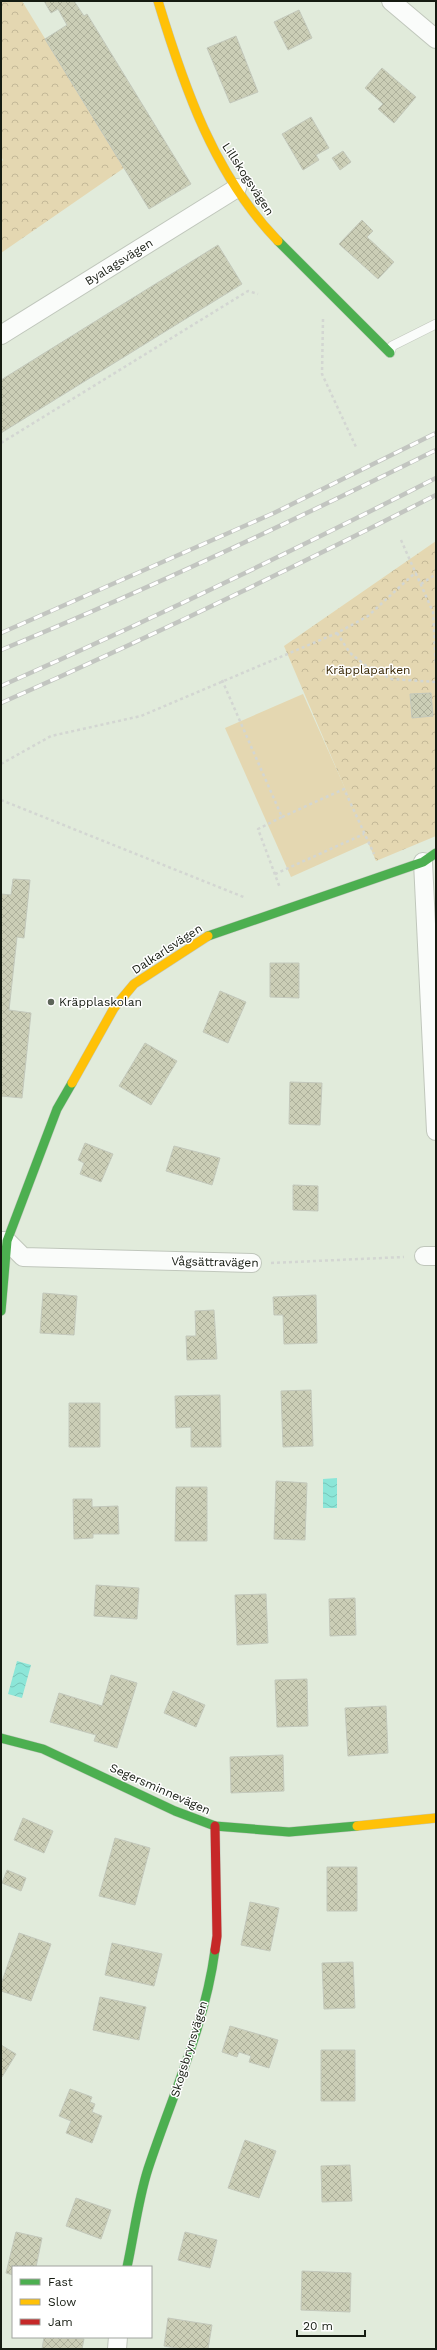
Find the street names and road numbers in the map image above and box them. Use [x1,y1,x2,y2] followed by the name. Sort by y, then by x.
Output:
[219,140,277,218] street label: Lillskogsvägen
[83,236,155,288] street label: Byalagsvägen
[129,921,205,977] street label: Dalkarlsvägen
[171,1254,259,1270] street label: Vågsättravägen
[107,1760,213,1818] street label: Segersminnevägen
[168,1999,210,2099] street label: Skogsbrynsvägen

